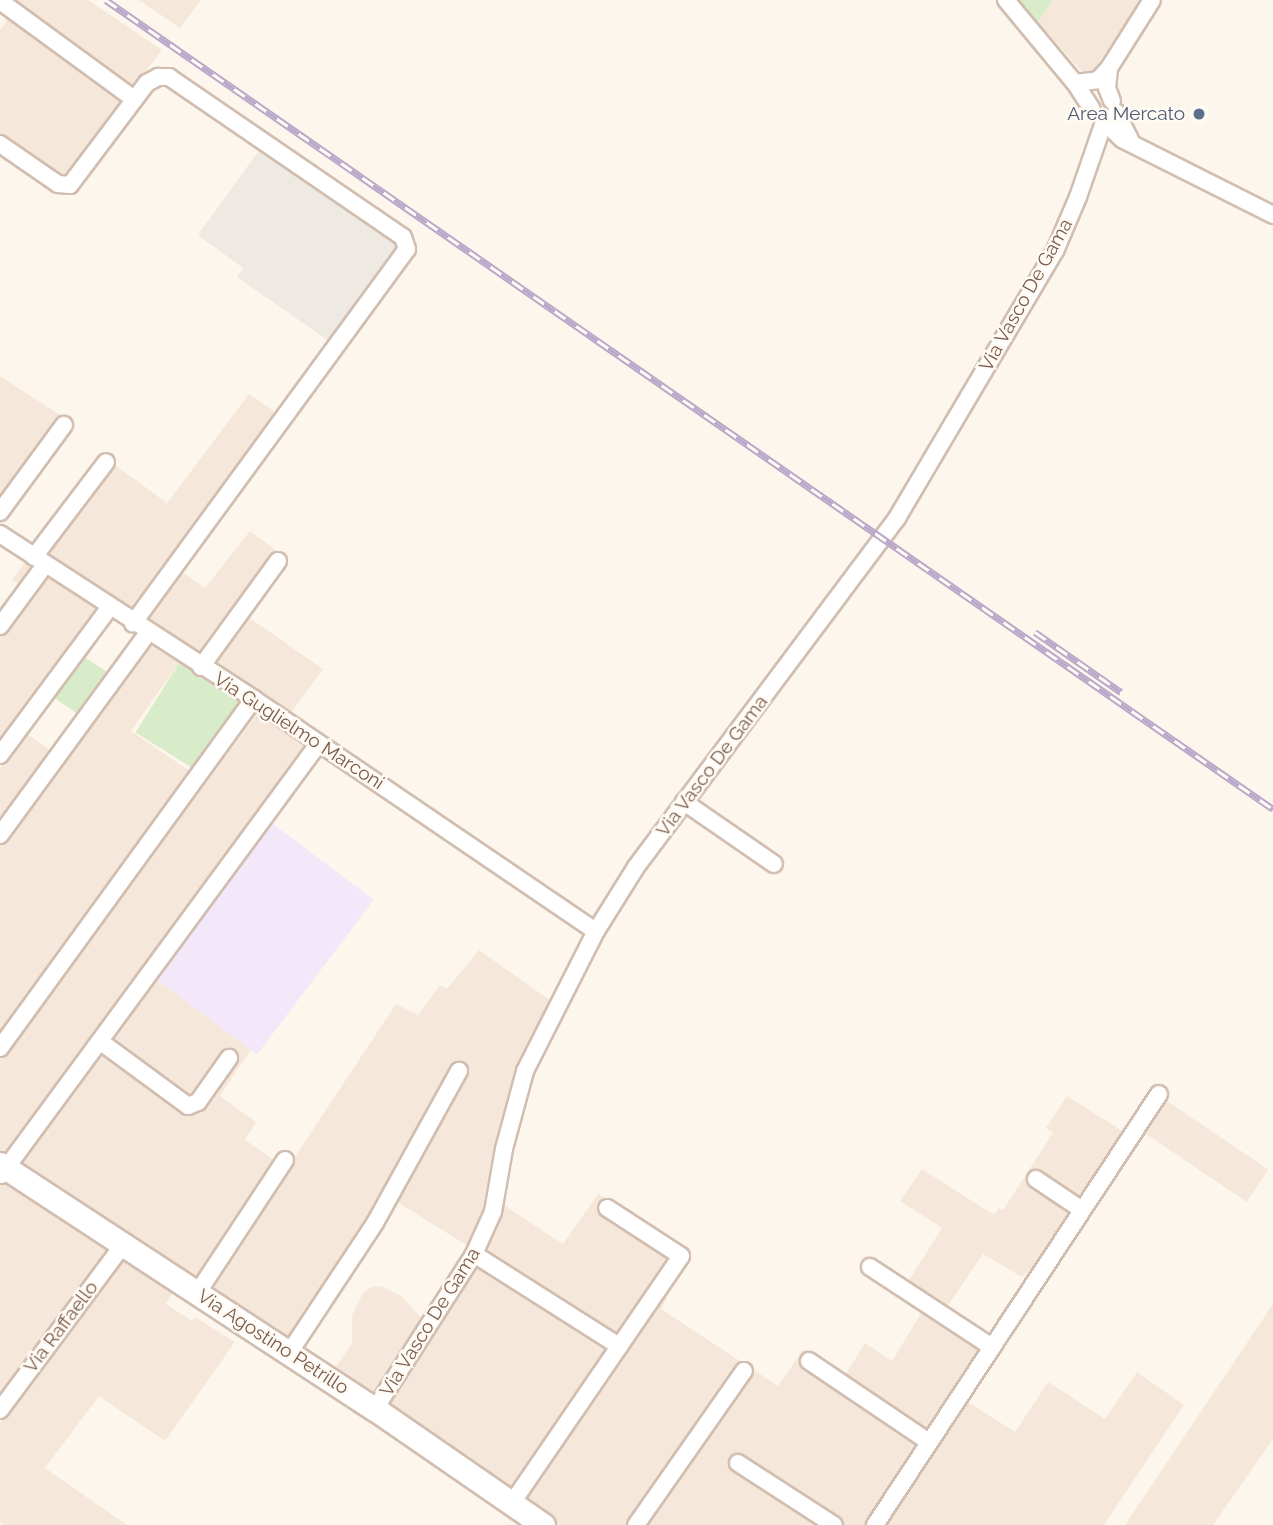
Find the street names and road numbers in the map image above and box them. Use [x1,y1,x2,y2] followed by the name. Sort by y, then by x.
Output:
[974,214,1078,376] street label: Via Vasco De Gama
[210,667,388,795] street label: Via Guglielmo Marconi
[651,691,773,841] street label: Via Vasco De Gama
[375,1243,485,1401] street label: Via Vasco De Gama
[19,1277,103,1377] street label: Via Raffaello
[193,1284,353,1400] street label: Via Agostino Petrillo

